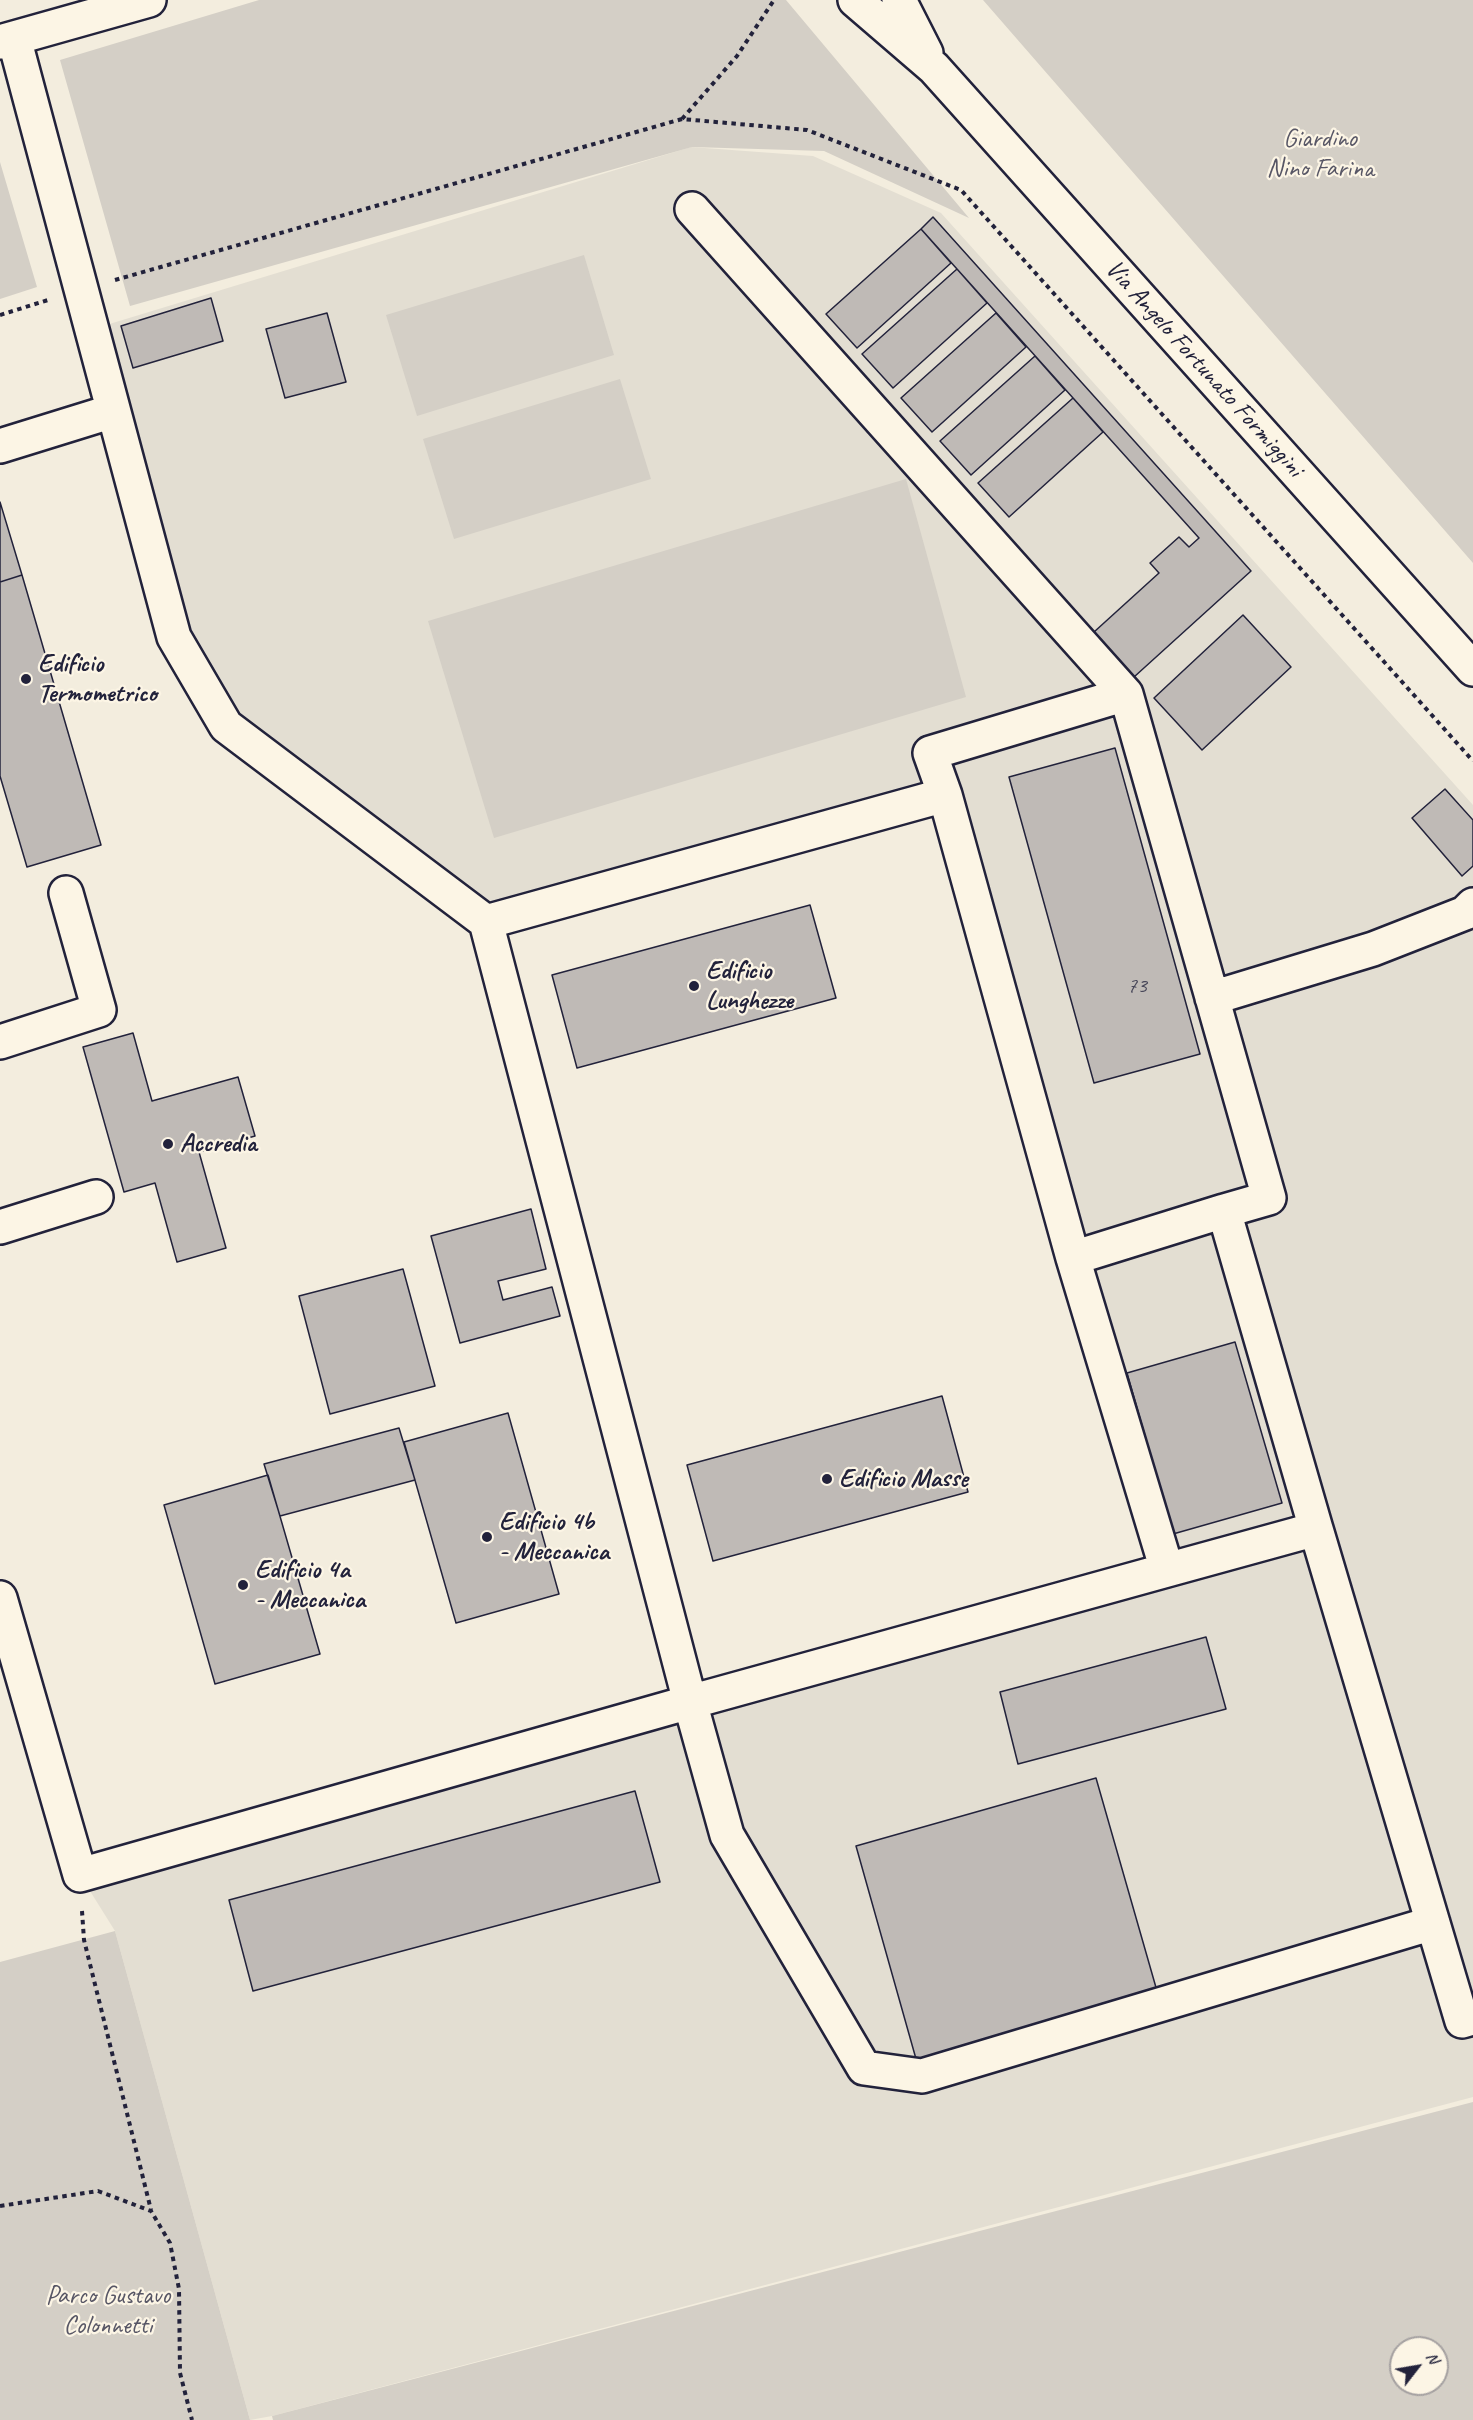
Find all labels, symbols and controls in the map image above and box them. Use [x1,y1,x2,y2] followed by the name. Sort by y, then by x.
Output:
[1266,123,1374,184] park label: Giardino Nino Farina
[1098,254,1310,484] street label: Via Angelo Fortunato Formiggini
[38,648,157,710] place label: Edificio Termometrico
[19,672,33,686] marker: Edificio Termometrico
[706,955,793,1017] place label: Edificio Lunghezze
[1127,973,1147,999] house number: 73
[687,979,701,993] marker: Edificio Lunghezze
[180,1128,257,1160] place label: Accredia
[161,1137,175,1151] marker: Accredia
[839,1463,968,1495] place label: Edificio Masse
[820,1472,834,1486] marker: Edificio Masse
[499,1506,609,1568] place label: Edificio 4b - Meccanica
[480,1530,494,1544] marker: Edificio 4b - Meccanica
[255,1554,365,1616] place label: Edificio 4a - Meccanica
[236,1578,250,1592] marker: Edificio 4a - Meccanica
[46,2280,170,2342] park label: Parco Gustavo Colonnetti
[1389,2336,1449,2396] north arrow
[1422,2348,1444,2367] text: N

